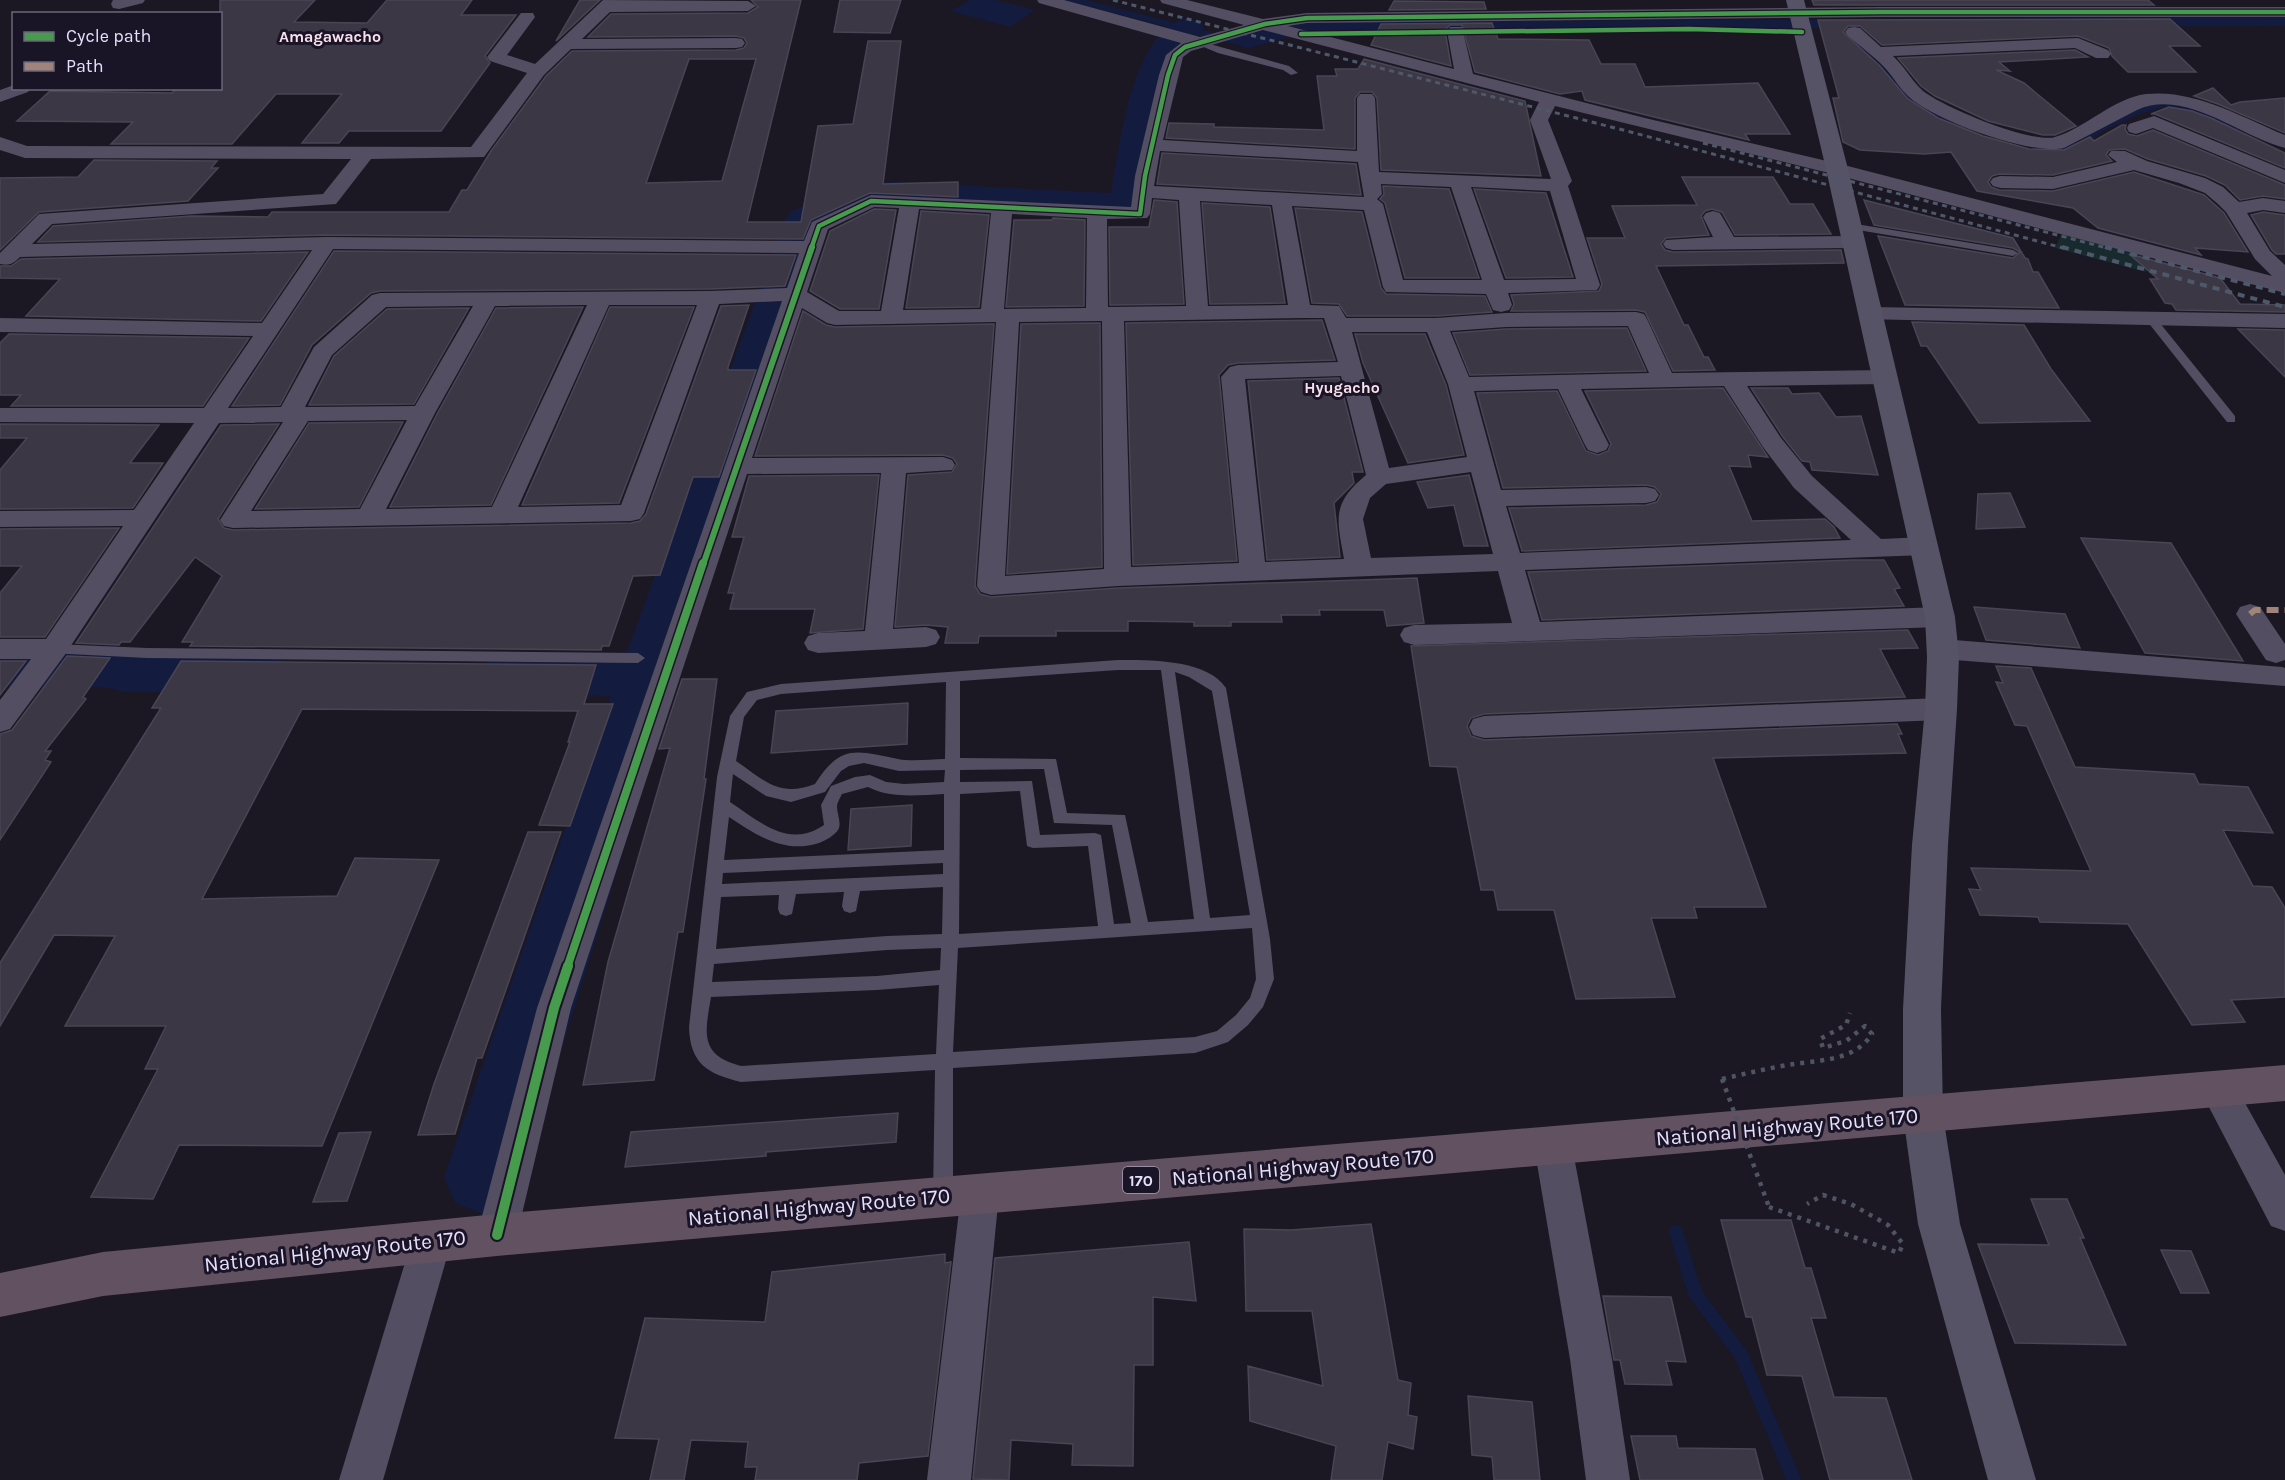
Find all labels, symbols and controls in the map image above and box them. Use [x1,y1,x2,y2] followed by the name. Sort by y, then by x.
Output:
[12,12,222,90] legend
[66,25,151,47] text: Cycle path
[279,27,381,46] district label: Amagawacho
[66,55,104,77] text: Path
[1304,378,1380,397] district label: Hyugacho
[1655,1104,1919,1150] street label: National Highway Route 170
[1171,1144,1435,1190] street label: National Highway Route 170
[1123,1167,1159,1193] road number: 170
[687,1184,951,1230] street label: National Highway Route 170
[203,1225,467,1277] street label: National Highway Route 170

